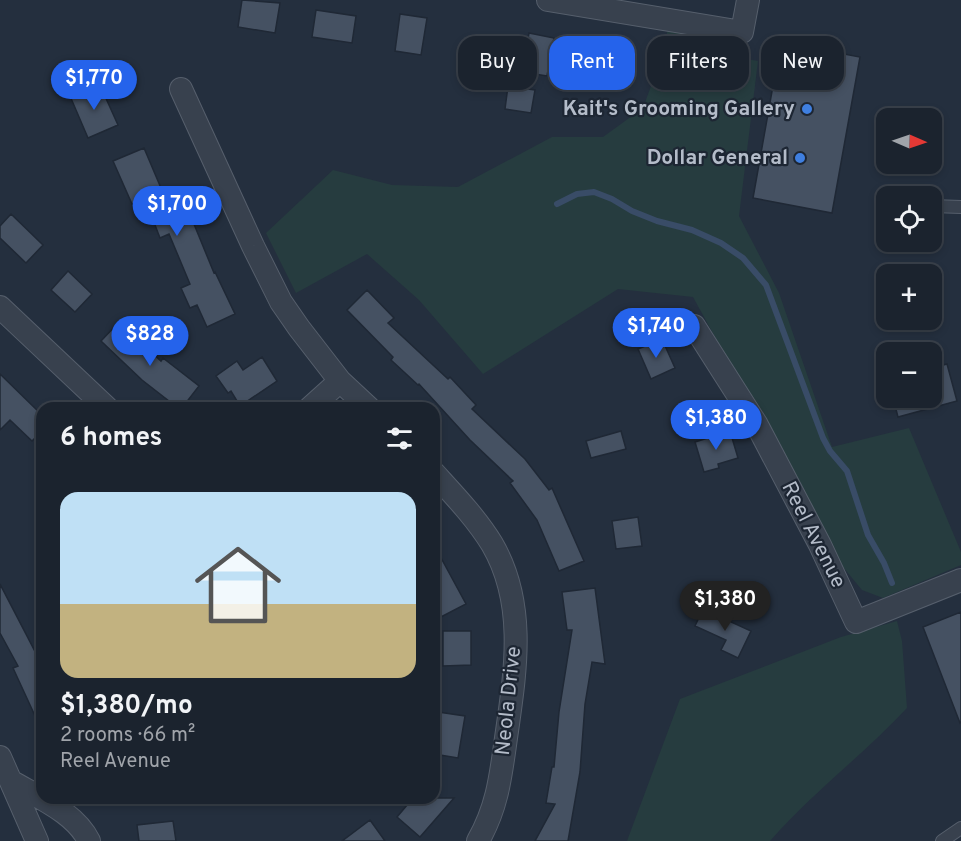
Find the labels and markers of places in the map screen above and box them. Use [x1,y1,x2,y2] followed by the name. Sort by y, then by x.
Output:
[45,60,143,111] pin: $1,770
[563,96,795,123] place label: Kait's Grooming Gallery
[800,102,814,116] marker: Kait's Grooming Gallery
[647,145,788,172] place label: Dollar General
[793,151,807,165] marker: Dollar General
[128,186,226,237] pin: $1,700
[607,308,705,359] pin: $1,740
[114,316,186,367] pin: $828
[667,400,765,451] pin: $1,380
[676,581,774,632] pin: $1,380

